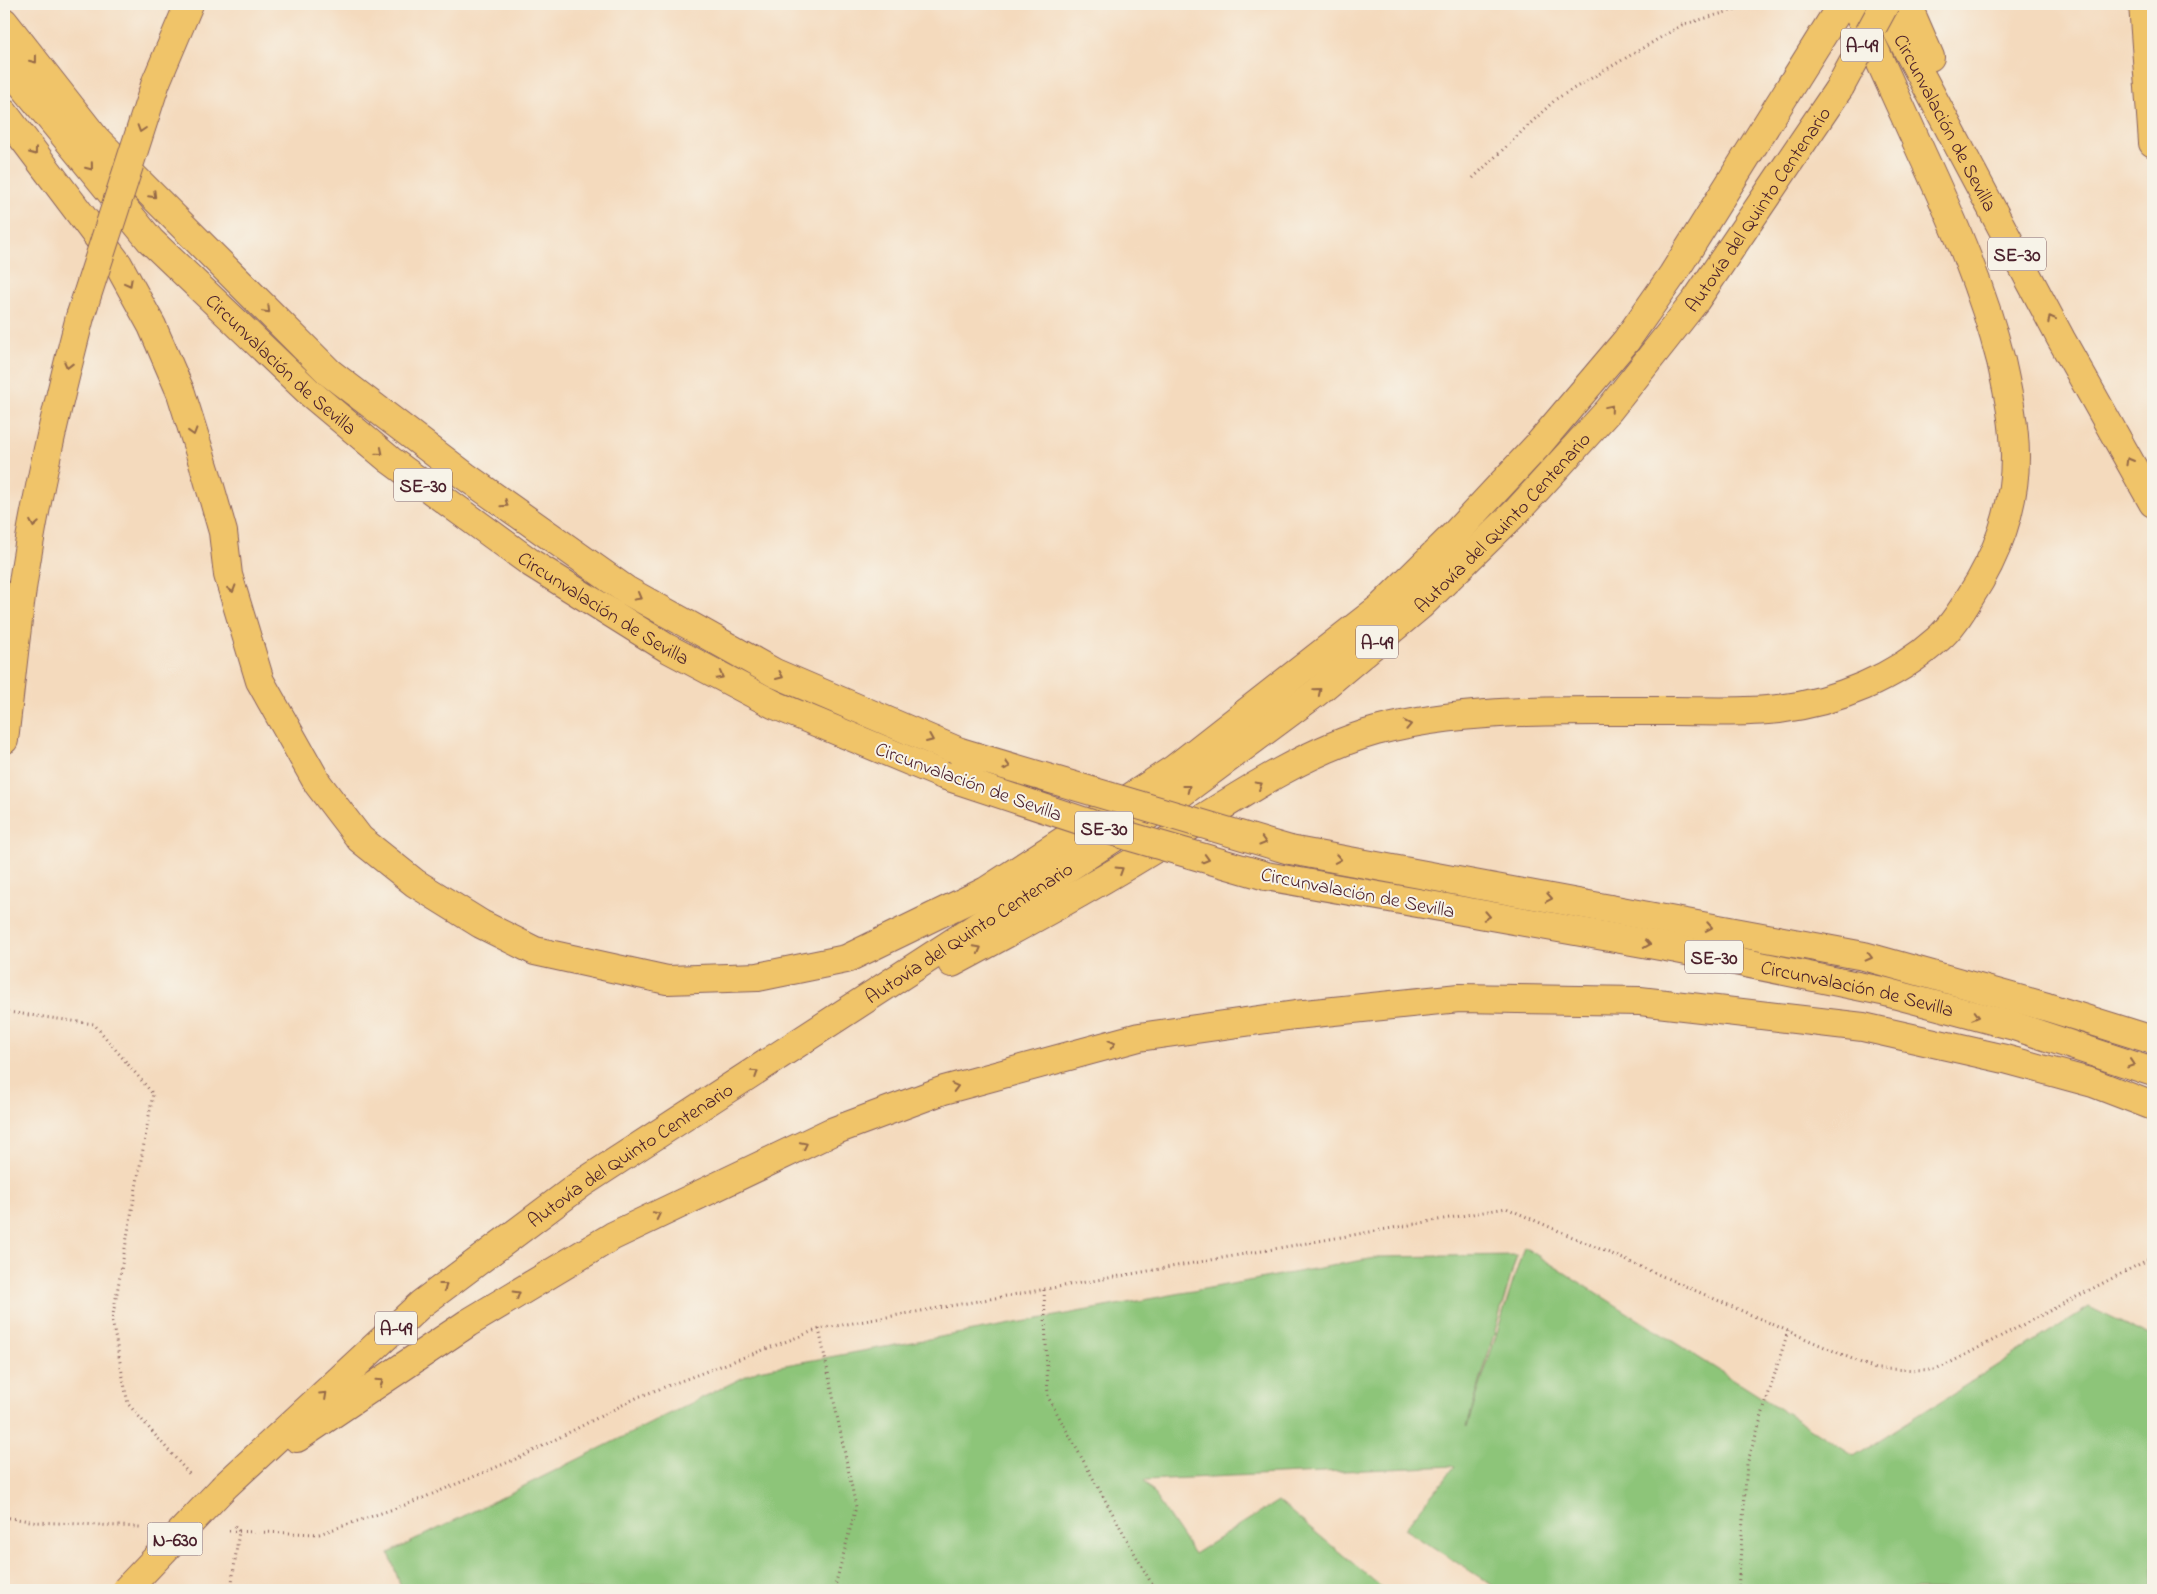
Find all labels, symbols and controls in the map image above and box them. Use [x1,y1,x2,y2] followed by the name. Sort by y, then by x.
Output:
[1841,28,1883,62] road number: A-49
[1885,30,2003,217] street label: Circunvalación de Sevilla
[28,54,37,64] one-way arrow
[1679,102,1840,320] street label: Autovía del Quinto Centenario
[137,124,147,132] one-way arrow
[28,146,37,156] one-way arrow
[85,161,93,170] one-way arrow
[147,190,156,199] one-way arrow
[1988,238,2046,270] road number: SE-30
[123,278,133,287] one-way arrow
[198,288,362,443] street label: Circunvalación de Sevilla
[261,305,270,314] one-way arrow
[2047,315,2057,324] one-way arrow
[63,360,73,368] one-way arrow
[1605,405,1614,414] one-way arrow
[188,427,198,436] one-way arrow
[1409,427,1599,621] street label: Autovía del Quinto Centenario
[374,446,383,455] one-way arrow
[2125,458,2135,467] one-way arrow
[394,468,452,502] road number: SE-30
[499,498,508,507] one-way arrow
[29,519,39,528] one-way arrow
[510,545,694,674] street label: Circunvalación de Sevilla
[227,585,237,593] one-way arrow
[633,591,642,601] one-way arrow
[1356,626,1398,659] road number: A-49
[775,669,784,680] one-way arrow
[715,670,724,680] one-way arrow
[1312,689,1321,697] one-way arrow
[1404,720,1413,731] one-way arrow
[925,733,934,744] one-way arrow
[871,736,1066,831] street label: Circunvalación de Sevilla
[1002,761,1011,771] one-way arrow
[1253,782,1262,792] one-way arrow
[1182,785,1191,794] one-way arrow
[1075,811,1133,844] road number: SE-30
[1259,837,1267,847] one-way arrow
[1202,853,1210,863] one-way arrow
[1333,853,1342,863] one-way arrow
[860,856,1080,1013] street label: Autovía del Quinto Centenario
[1258,861,1457,927] street label: Circunvalación de Sevilla
[1115,867,1124,876] one-way arrow
[1545,892,1554,902] one-way arrow
[1482,910,1491,921] one-way arrow
[1705,922,1713,932] one-way arrow
[1643,938,1651,949] one-way arrow
[1685,940,1743,974] road number: SE-30
[973,945,982,955] one-way arrow
[1864,951,1873,962] one-way arrow
[1758,954,1957,1026] street label: Circunvalación de Sevilla
[1972,1010,1981,1021] one-way arrow
[1108,1040,1116,1050] one-way arrow
[2127,1059,2135,1069] one-way arrow
[749,1070,759,1079] one-way arrow
[522,1077,740,1236] street label: Autovía del Quinto Centenario
[951,1082,960,1093] one-way arrow
[799,1140,808,1151] one-way arrow
[652,1211,661,1221] one-way arrow
[438,1284,447,1292] one-way arrow
[511,1290,520,1300] one-way arrow
[375,1312,417,1345] road number: A-49
[374,1379,384,1388] one-way arrow
[318,1392,327,1401] one-way arrow
[148,1522,202,1556] road number: N-630

